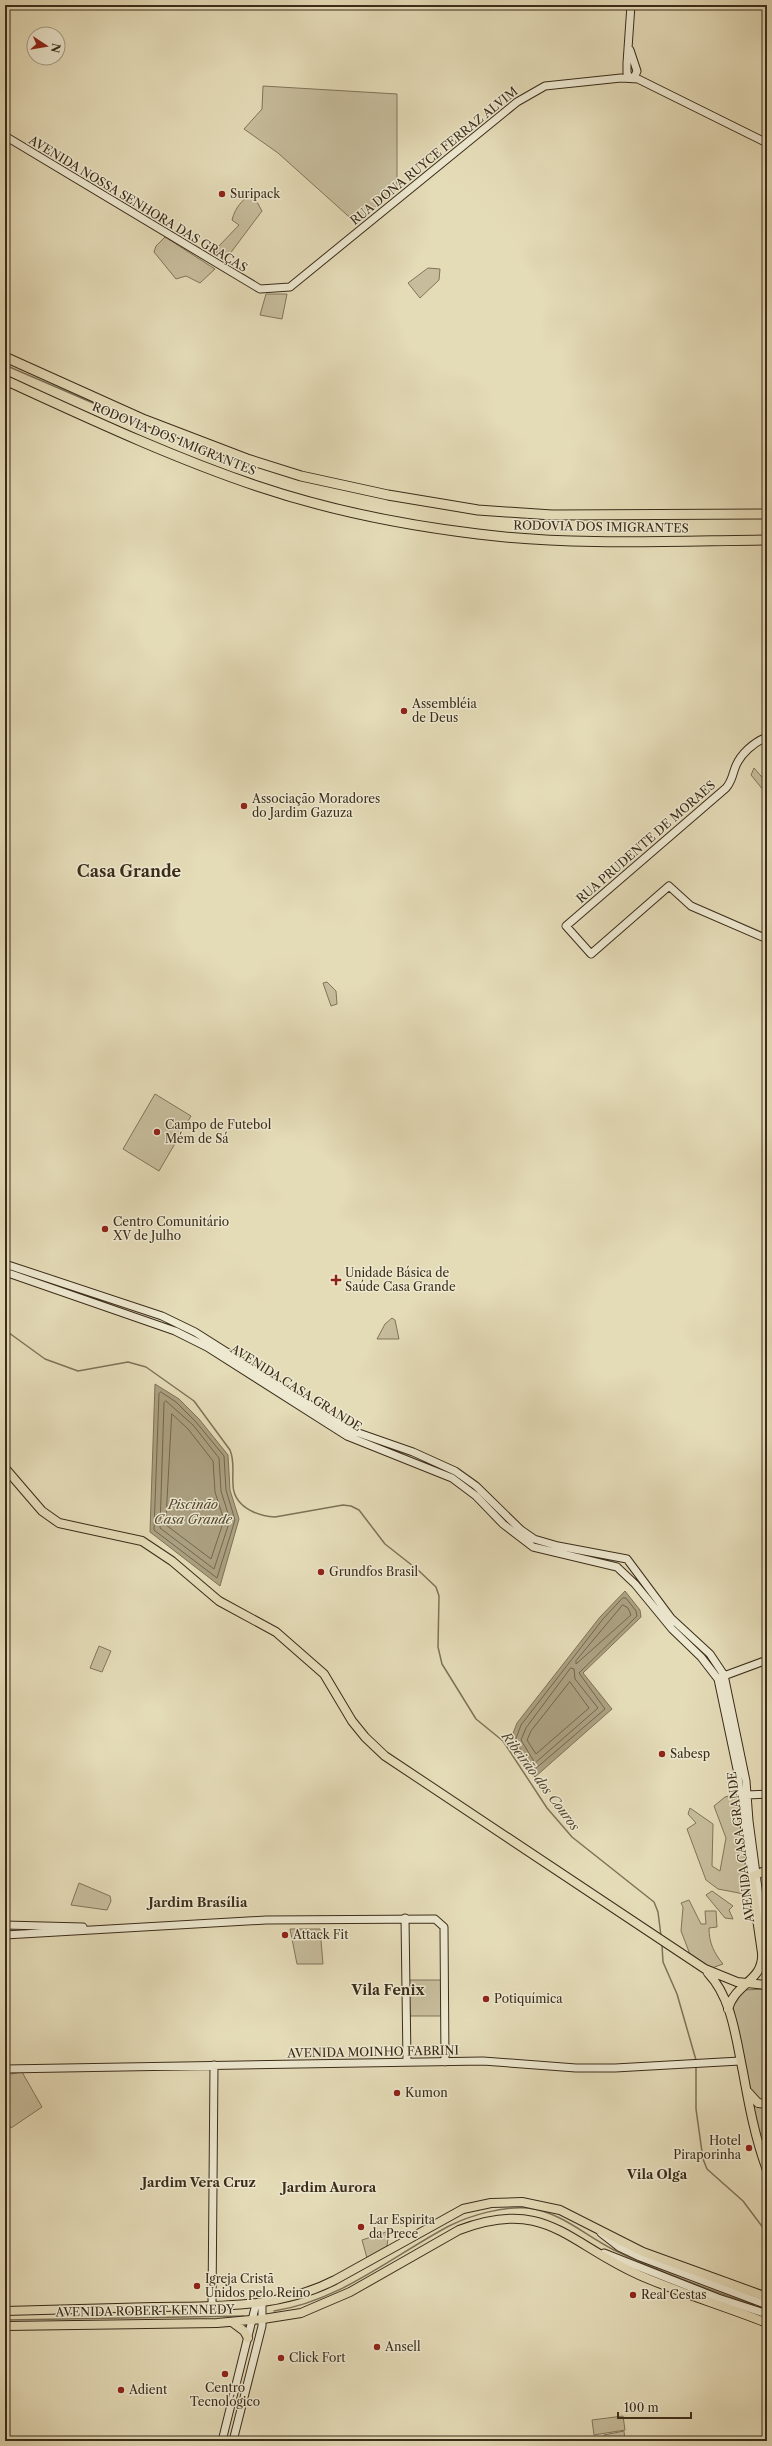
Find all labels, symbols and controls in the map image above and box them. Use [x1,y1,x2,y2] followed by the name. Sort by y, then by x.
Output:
[26,26,66,66] north arrow
[48,42,64,55] text: N
[347,83,520,228] street label: RUA DONA RUYCE FERRAZ ALVIM
[25,132,250,275] street label: AVENIDA NOSSA SENHORA DAS GRAÇAS
[230,186,281,201] place label: Suripack
[217,189,227,199] marker: Suripack
[90,399,258,478] street label: RODOVIA DOS IMIGRANTES
[513,517,689,536] street label: RODOVIA DOS IMIGRANTES
[411,696,477,725] place label: Assembléia de Deus
[399,706,409,716] marker: Assembléia de Deus
[573,777,718,906] street label: RUA PRUDENTE DE MORAES
[251,791,380,820] place label: Associação Moradores do Jardim Gazuza
[239,801,249,811] marker: Associação Moradores do Jardim Gazuza
[77,861,182,881] district label: Casa Grande
[165,1117,272,1146] place label: Campo de Futebol Mém de Sá
[152,1127,162,1137] marker: Campo de Futebol Mém de Sá
[112,1214,229,1243] place label: Centro Comunitário XV de Julho
[100,1224,110,1234] marker: Centro Comunitário XV de Julho
[345,1265,456,1294] place label: Unidade Básica de Saúde Casa Grande
[330,1274,342,1286] marker: Unidade Básica de Saúde Casa Grande
[227,1340,365,1434] street label: AVENIDA CASA GRANDE
[154,1496,233,1527] water label: Piscinão Casa Grande
[329,1564,418,1579] place label: Grundfos Brasil
[316,1567,326,1577] marker: Grundfos Brasil
[498,1728,584,1834] water label: Ribeirão dos Couros
[670,1746,710,1761] place label: Sabesp
[657,1749,667,1759] marker: Sabesp
[724,1771,757,1924] street label: AVENIDA CASA GRANDE
[146,1894,248,1910] district label: Jardim Brasília
[292,1927,349,1942] place label: Attack Fit
[280,1930,290,1940] marker: Attack Fit
[350,1981,425,1999] district label: Vila Fenix
[494,1991,563,2006] place label: Potiquímica
[481,1994,491,2004] marker: Potiquímica
[286,2043,459,2061] street label: AVENIDA MOINHO FABRINI
[405,2085,448,2100] place label: Kumon
[392,2088,402,2098] marker: Kumon
[673,2133,742,2162] place label: Hotel Piraporinha
[744,2143,754,2153] marker: Hotel Piraporinha
[626,2166,688,2182] district label: Vila Olga
[140,2174,256,2190] district label: Jardim Vera Cruz
[280,2179,377,2195] district label: Jardim Aurora
[369,2212,436,2241] place label: Lar Espirita da Prece
[356,2222,366,2232] marker: Lar Espirita da Prece
[205,2271,310,2300] place label: Igreja Cristã Unidos pelo Reino
[192,2281,202,2291] marker: Igreja Cristã Unidos pelo Reino
[641,2287,706,2302] place label: Real Cestas
[628,2290,638,2300] marker: Real Cestas
[54,2301,235,2320] street label: AVENIDA ROBERT KENNEDY
[384,2339,421,2354] place label: Ansell
[372,2342,382,2352] marker: Ansell
[289,2350,346,2365] place label: Click Fort
[276,2353,286,2363] marker: Click Fort
[220,2369,230,2379] marker: Centro Tecnológico
[190,2380,260,2409] place label: Centro Tecnológico
[128,2382,168,2397] place label: Adient
[116,2385,126,2395] marker: Adient
[618,2394,691,2420] scale bar
[624,2400,659,2415] text: 100 m

